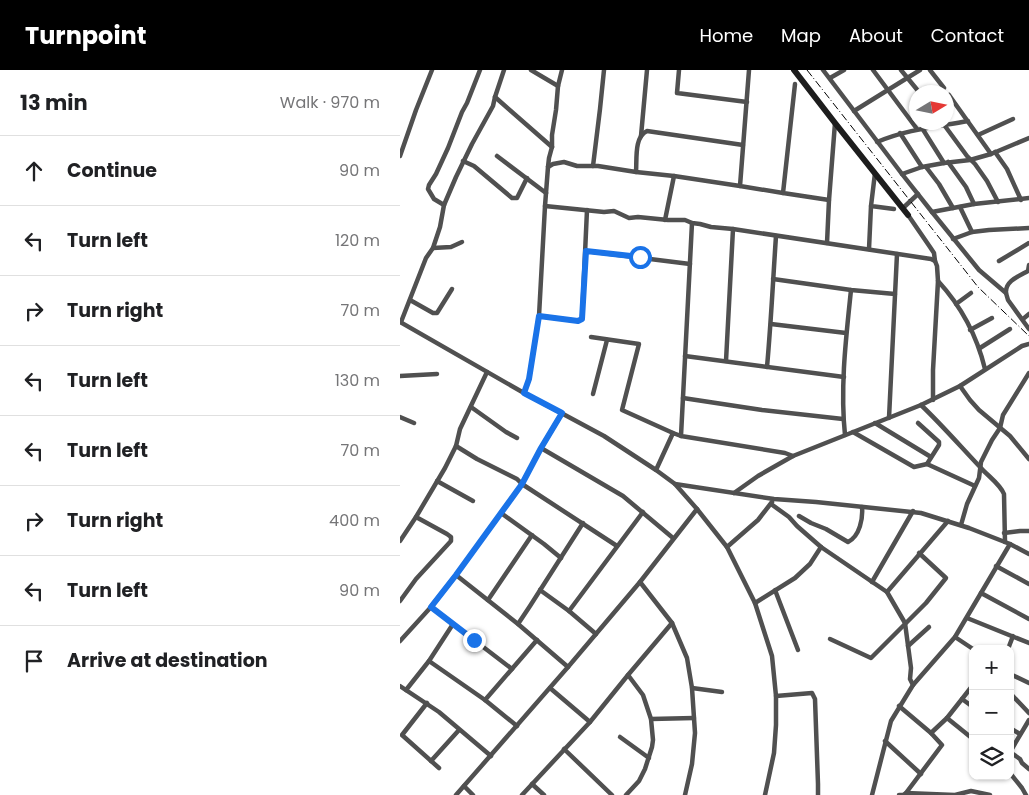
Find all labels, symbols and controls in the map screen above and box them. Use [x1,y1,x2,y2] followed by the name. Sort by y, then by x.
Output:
[25,19,146,52] text: Turnpoint
[699,23,753,48] text: Home
[781,23,821,48] text: Map
[849,23,903,48] text: About
[931,23,1004,48] text: Contact
[909,85,954,130] north arrow
[20,88,88,117] text: 13 min
[280,91,380,114] text: Walk · 970 m
[20,157,48,185] icon: ahead
[67,157,157,184] text: Continue
[339,159,380,182] text: 90 m
[20,227,48,255] icon: left
[67,227,148,254] text: Turn left
[335,229,380,252] text: 120 m
[629,246,652,269] route start
[20,297,48,325] icon: right
[67,297,163,324] text: Turn right
[340,299,380,322] text: 70 m
[20,367,48,395] icon: left
[67,367,148,394] text: Turn left
[335,369,380,392] text: 130 m
[20,437,48,465] icon: left
[67,437,148,464] text: Turn left
[340,439,380,462] text: 70 m
[20,507,48,535] icon: right
[67,507,163,534] text: Turn right
[329,509,380,532] text: 400 m
[20,577,48,605] icon: left
[67,577,148,604] text: Turn left
[339,579,380,602] text: 90 m
[463,629,486,652] route end
[969,645,1014,780] map controls
[969,645,1014,690] button: +
[20,647,48,675] icon: arrive
[67,647,268,674] text: Arrive at destination
[969,690,1014,735] button: −
[969,735,1014,780] button: layers

